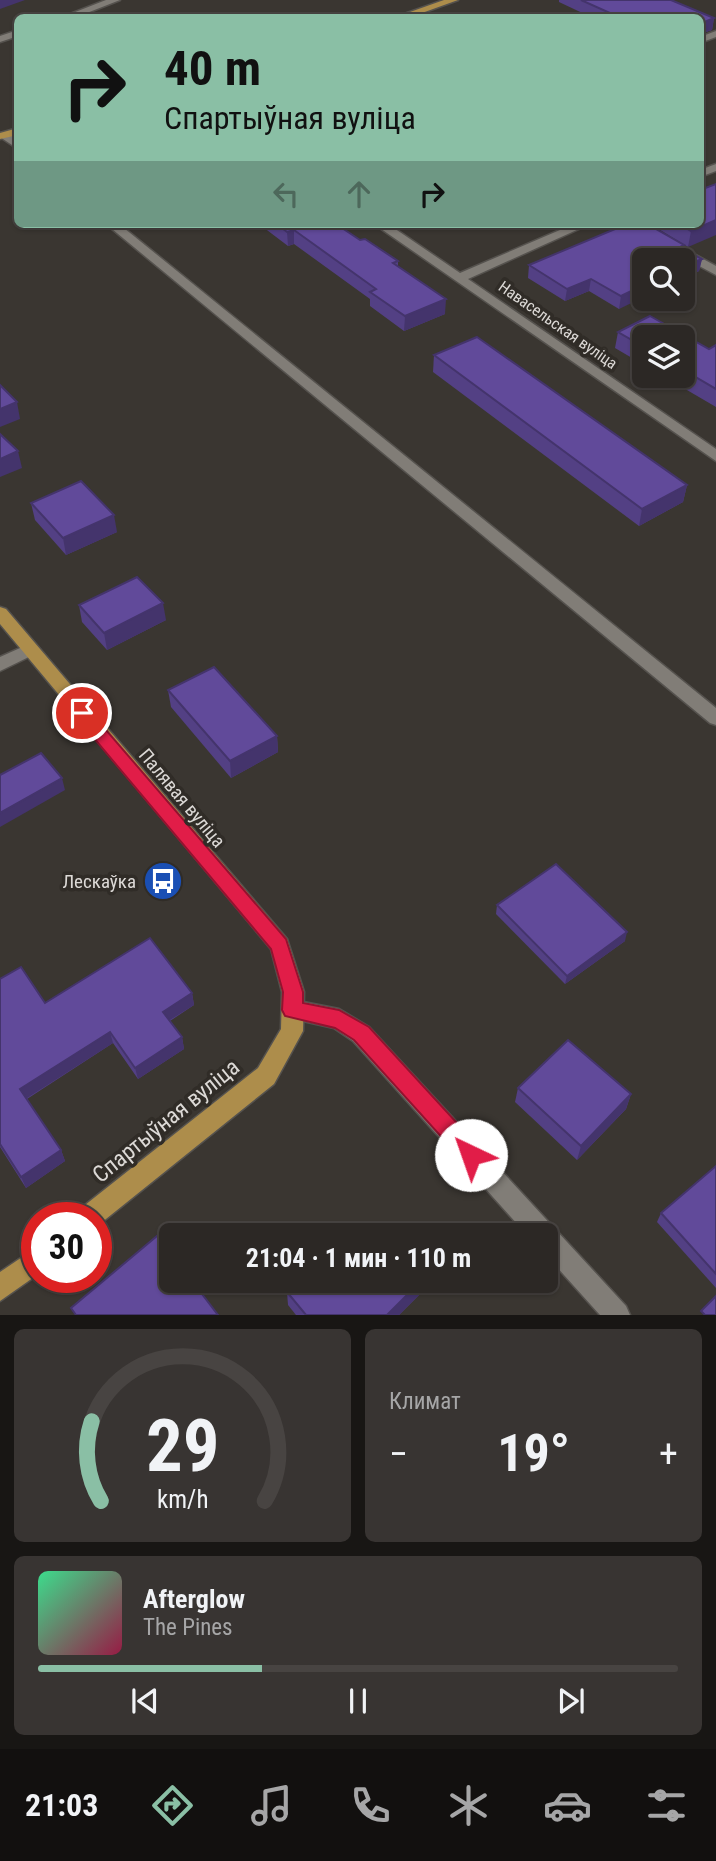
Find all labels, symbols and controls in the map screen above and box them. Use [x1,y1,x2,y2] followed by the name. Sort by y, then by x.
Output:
[164,40,261,97] text: 40 m
[49,42,140,133] icon: right
[164,99,416,137] text: Спартыўная вуліца
[267,175,305,213] icon: left
[340,175,378,213] icon: ahead
[413,175,451,213] icon: right
[632,248,695,388] map controls
[632,248,695,311] button: search
[495,277,621,373] street label: Навасельская вуліца
[632,325,695,388] button: layers
[52,683,112,743] pin
[63,694,101,732] icon: arrive
[134,744,230,852] street label: Палявая вуліца
[142,860,184,902] bus stop icon: Лескаўка
[62,870,136,893] place label: Лескаўка
[87,1054,245,1188] street label: Спартыўная вуліца
[434,1118,508,1192] position arrow
[21,1202,112,1293] speed limit sign: 30
[246,1243,471,1273] text: 21:04 · 1 мин · 110 m
[389,1388,461,1415] text: Климат
[146,1404,219,1490] text: 29
[497,1423,570,1484] text: 19°
[389,1432,408,1476] text: −
[659,1432,678,1476] text: +
[157,1485,208,1514] text: km/h
[143,1584,245,1614] text: Afterglow
[143,1614,233,1641] text: The Pines
[126,1682,164,1720] icon: previous
[339,1682,377,1720] icon: pause
[552,1682,590,1720] icon: next
[148,1781,197,1830] icon: directions
[247,1781,296,1830] icon: music
[346,1781,395,1830] icon: phone
[444,1781,493,1830] icon: climate
[543,1781,592,1830] icon: car
[642,1781,691,1830] icon: filters
[25,1786,98,1824] text: 21:03

